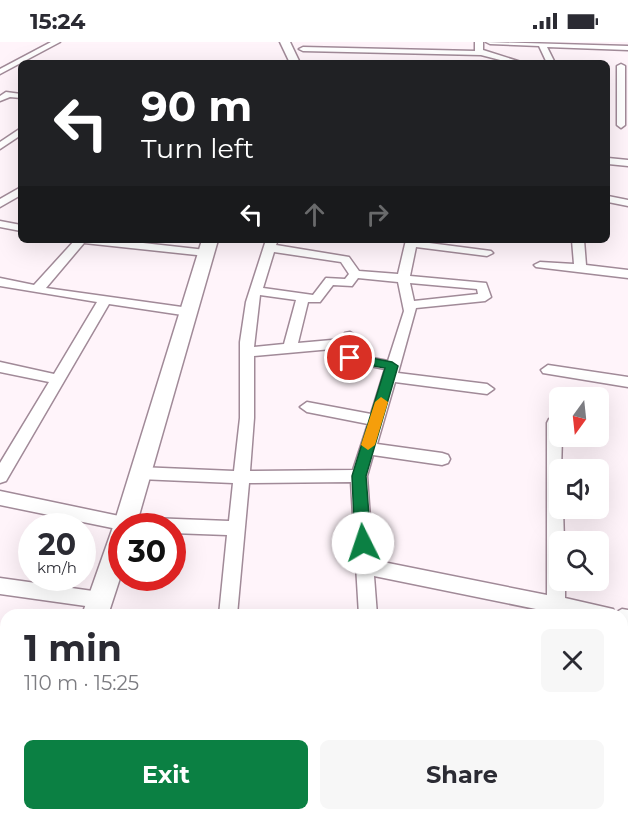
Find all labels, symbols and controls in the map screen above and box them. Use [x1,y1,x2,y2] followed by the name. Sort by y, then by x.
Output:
[30,8,85,35] text: 15:24
[141,80,252,132] text: 90 m
[42,84,120,162] icon: left
[141,132,254,165] text: Turn left
[235,198,268,231] icon: left
[298,198,331,231] icon: ahead
[361,198,394,231] icon: right
[324,332,375,383] pin
[333,341,366,374] icon: arrive
[549,387,609,447] north arrow
[549,387,609,591] map controls
[549,459,609,519] button: sound
[331,511,395,575] position arrow
[108,513,186,591] speed limit sign: 30
[38,526,76,563] text: 20
[549,531,609,591] button: search
[37,558,77,577] text: km/h
[24,626,122,670] text: 1 min
[541,629,604,692] button: close
[24,671,139,695] text: 110 m · 15:25
[24,740,308,809] button: Exit
[320,740,604,809] button: Share

